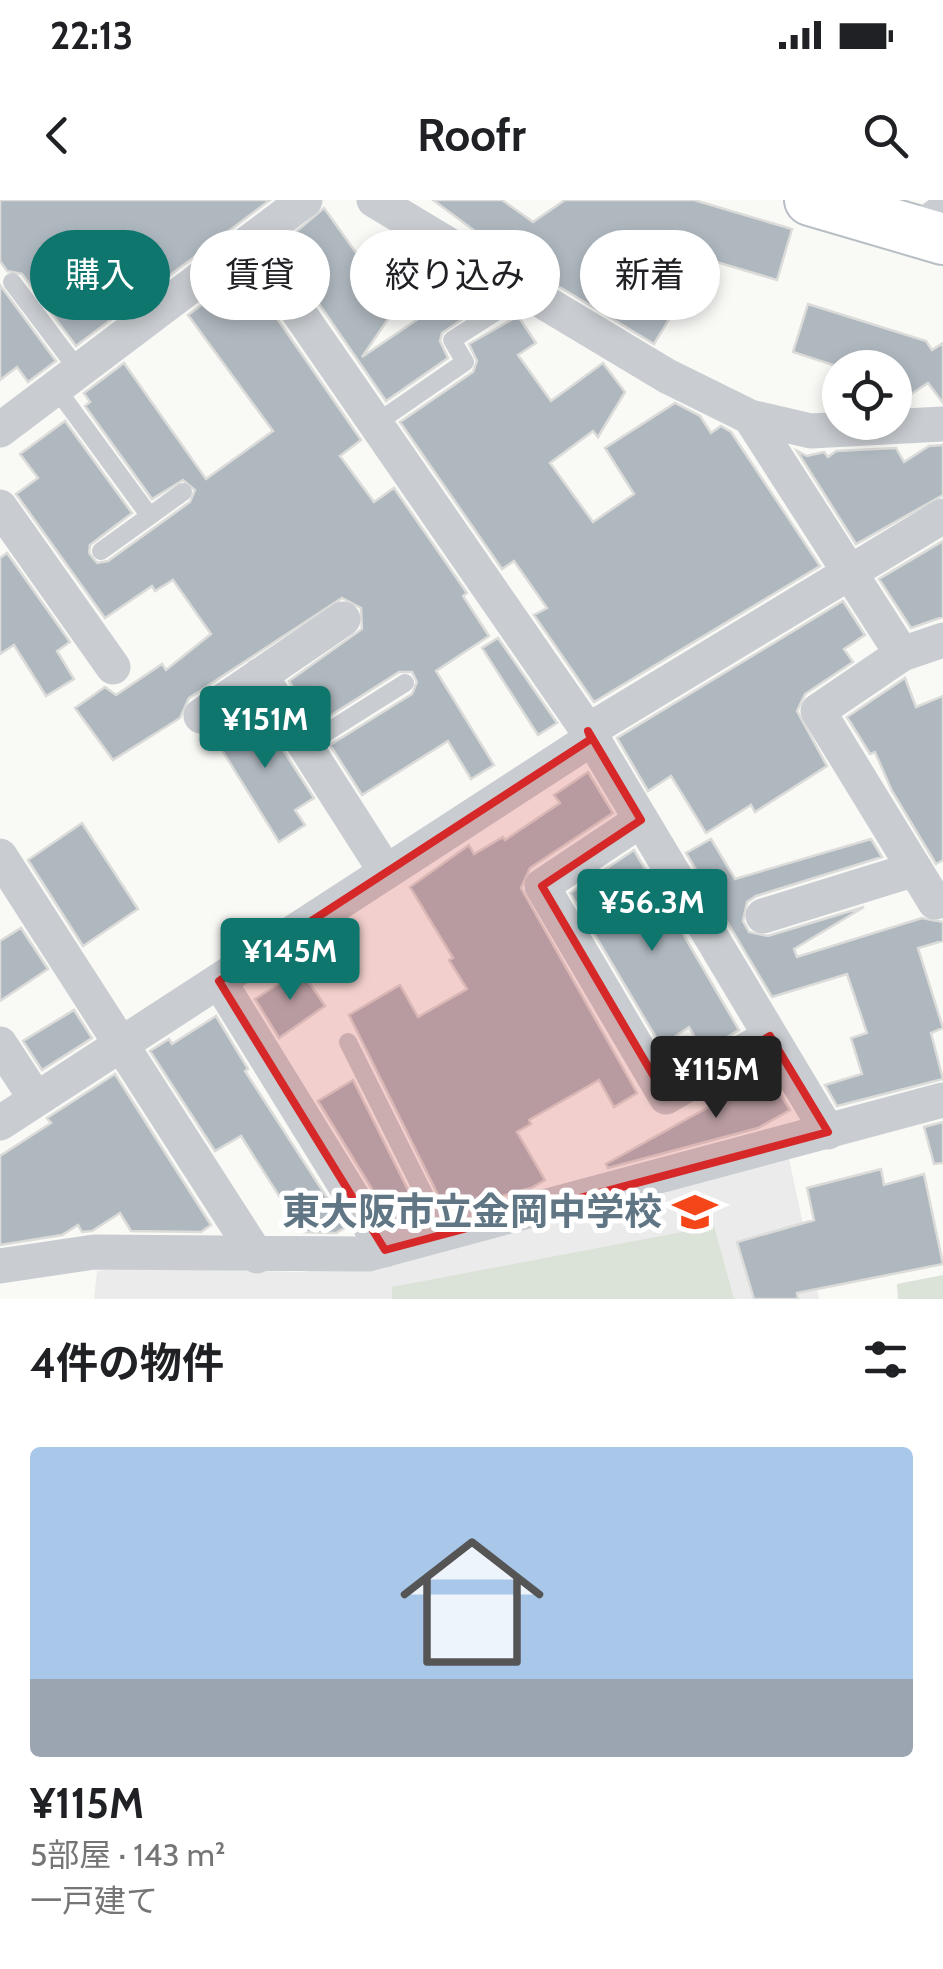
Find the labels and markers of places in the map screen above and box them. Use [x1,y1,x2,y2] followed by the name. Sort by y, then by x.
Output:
[195,686,335,771] pin: ¥151M
[571,869,733,954] pin: ¥56.3M
[220,918,360,1003] pin: ¥145M
[646,1036,786,1121] pin: ¥115M
[282,1188,662,1235] place label: 東大阪市立金岡中学校
[671,1188,719,1236] school or university icon: 東大阪市立金岡中学校

